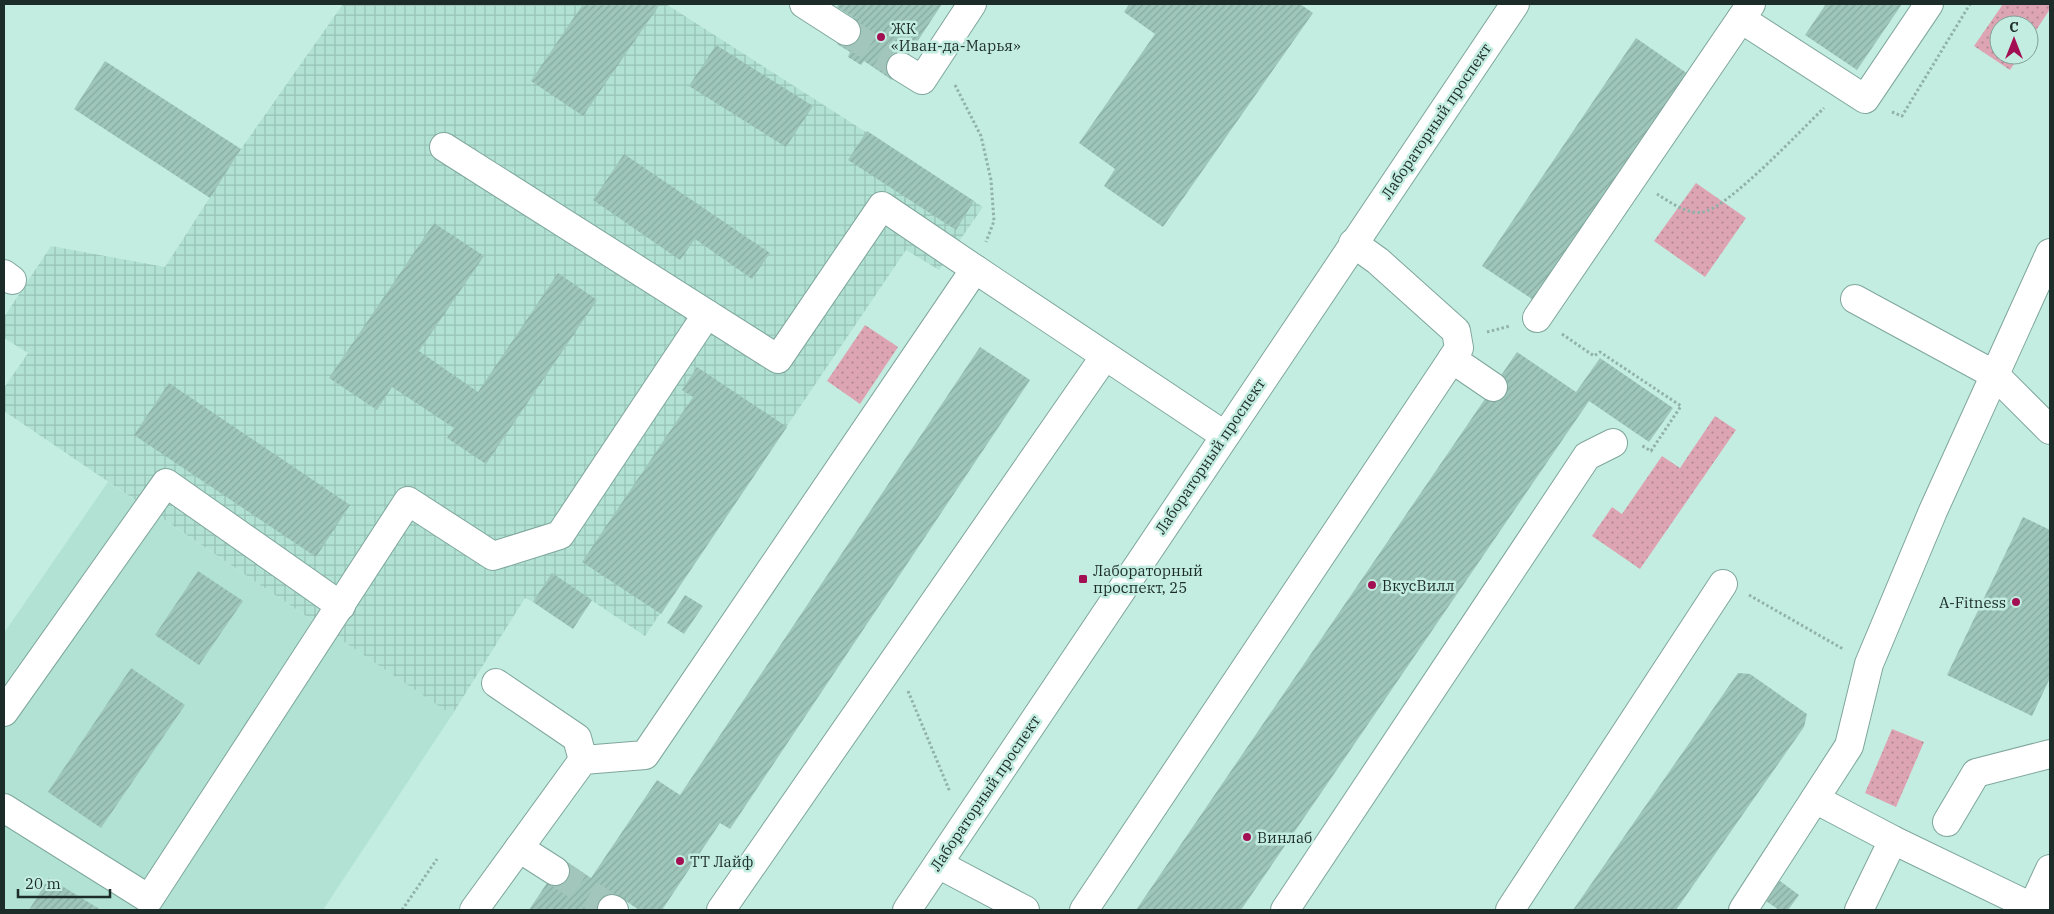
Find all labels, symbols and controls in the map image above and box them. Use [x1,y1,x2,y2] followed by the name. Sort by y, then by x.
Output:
[1989,15,2039,65] north arrow
[2009,18,2019,36] text: С
[891,19,1021,55] place label: ЖК «Иван-да-Марья»
[875,31,887,43] marker: ЖК «Иван-да-Марья»
[1377,39,1495,202] street label: Лабораторный проспект
[1151,374,1269,537] street label: Лабораторный проспект
[1093,561,1203,597] place label: Лабораторный проспект, 25
[1077,573,1089,585] marker: Лабораторный проспект, 25
[1382,576,1455,595] place label: ВкусВилл
[1366,579,1378,591] marker: ВкусВилл
[1939,593,2006,612] place label: A-Fitness
[2010,596,2022,608] marker: A-Fitness
[926,711,1044,874] street label: Лабораторный проспект
[1257,828,1312,847] place label: Винлаб
[1241,831,1253,843] marker: Винлаб
[690,852,753,871] place label: ТТ Лайф
[674,855,686,867] marker: ТТ Лайф
[18,866,110,898] scale bar
[25,874,61,893] text: 20 m

